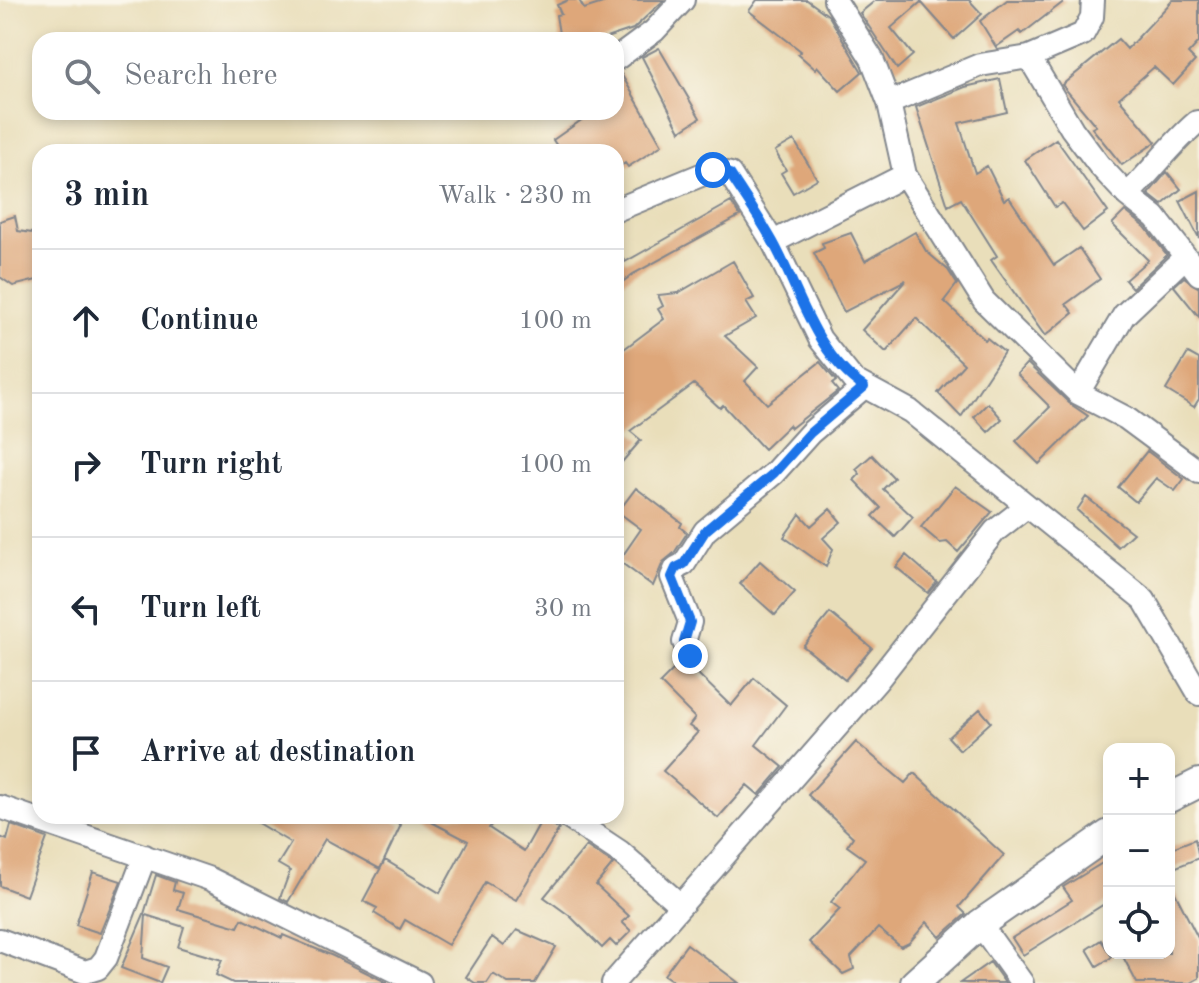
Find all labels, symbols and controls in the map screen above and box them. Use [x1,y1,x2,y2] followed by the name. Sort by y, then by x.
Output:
[32,32,624,120] search box
[60,54,104,98] icon: search
[124,61,278,91] text: Search here
[695,152,731,188] route start
[64,179,149,213] text: 3 min
[438,183,592,209] text: Walk · 230 m
[64,299,108,343] icon: ahead
[140,306,259,336] text: Continue
[519,308,592,334] text: 100 m
[64,443,108,487] icon: right
[140,450,282,480] text: Turn right
[519,452,592,478] text: 100 m
[64,587,108,631] icon: left
[140,594,261,624] text: Turn left
[534,596,592,622] text: 30 m
[672,638,708,674] route end
[64,731,108,775] icon: arrive
[140,738,415,768] text: Arrive at destination
[1103,743,1175,959] map controls
[1103,743,1175,815] button: +
[1103,815,1175,887] button: −
[1103,887,1175,959] button: locate

